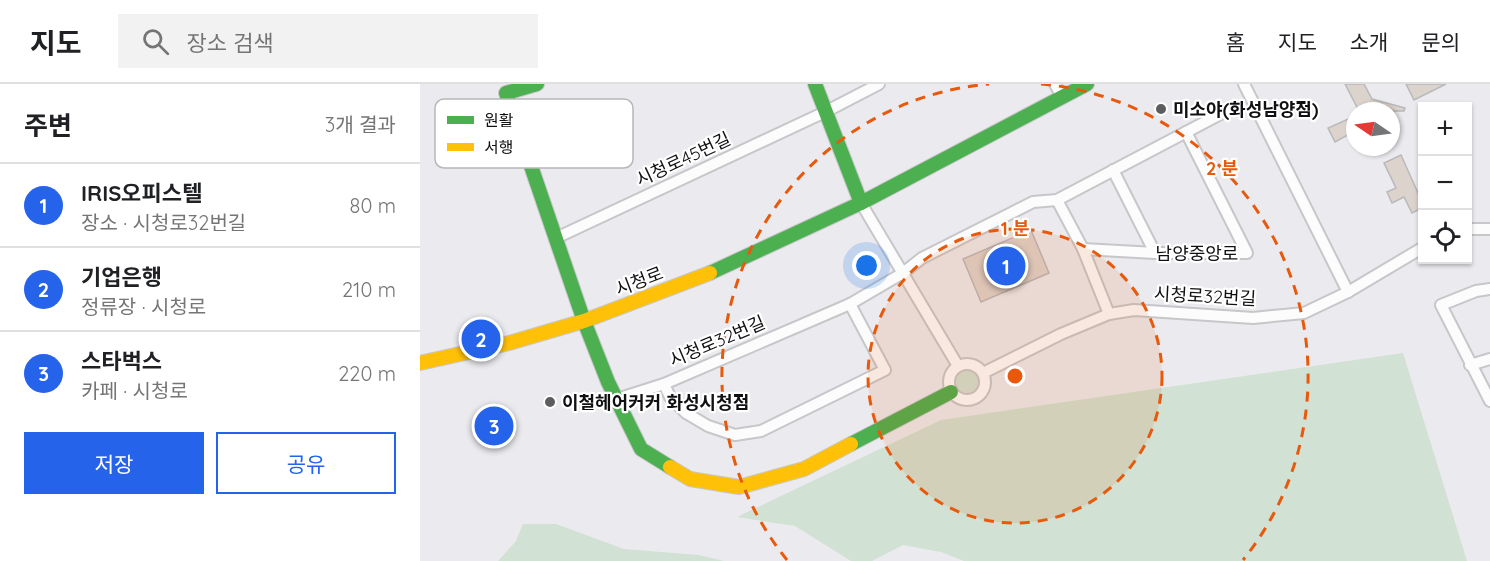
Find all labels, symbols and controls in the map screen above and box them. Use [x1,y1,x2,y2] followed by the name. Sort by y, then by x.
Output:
[118,14,538,68] search box
[30,25,82,60] text: 지도
[139,25,172,58] icon: search
[187,29,274,57] text: 장소 검색
[1226,29,1245,55] text: 홈
[1278,29,1317,55] text: 지도
[1350,29,1388,55] text: 소개
[1421,29,1460,55] text: 문의
[1173,98,1318,121] place label: 미소야(화성남양점)
[435,99,633,168] legend
[1154,102,1168,116] marker: 미소야(화성남양점)
[1346,102,1400,156] north arrow
[1418,102,1472,264] map controls
[1418,102,1472,156] button: +
[24,109,72,142] text: 주변
[484,110,514,130] text: 원활
[325,112,396,137] text: 3개 결과
[632,127,734,191] street label: 시청로45번길
[484,137,513,157] text: 서행
[1418,156,1472,210] button: −
[1206,157,1238,180] text: 2 분
[81,179,202,207] text: IRIS오피스텔
[40,193,47,218] text: 1
[350,193,396,218] text: 80 m
[81,210,246,235] text: 장소 · 시청로32번길
[1418,210,1472,264] button: locate
[1001,217,1030,240] text: 1 분
[1156,242,1238,265] street label: 남양중앙로
[986,244,1026,288] pin: 1
[852,251,881,280] your location
[612,261,666,301] street label: 시청로
[81,263,162,291] text: 기업은행
[38,277,49,302] text: 2
[342,277,396,302] text: 210 m
[1153,282,1257,310] street label: 시청로32번길
[81,294,206,319] text: 정류장 · 시청로
[665,310,769,372] street label: 시청로32번길
[462,316,500,362] pin: 2
[81,347,162,375] text: 스타벅스
[38,361,49,386] text: 3
[338,361,396,386] text: 220 m
[1005,366,1025,386] centre of rings
[81,378,188,403] text: 카페 · 시청로
[562,391,749,414] place label: 이철헤어커커 화성시청점
[543,395,557,409] marker: 이철헤어커커 화성시청점
[474,404,514,448] pin: 3
[24,432,204,494] button: 저장
[216,432,396,494] button: 공유

